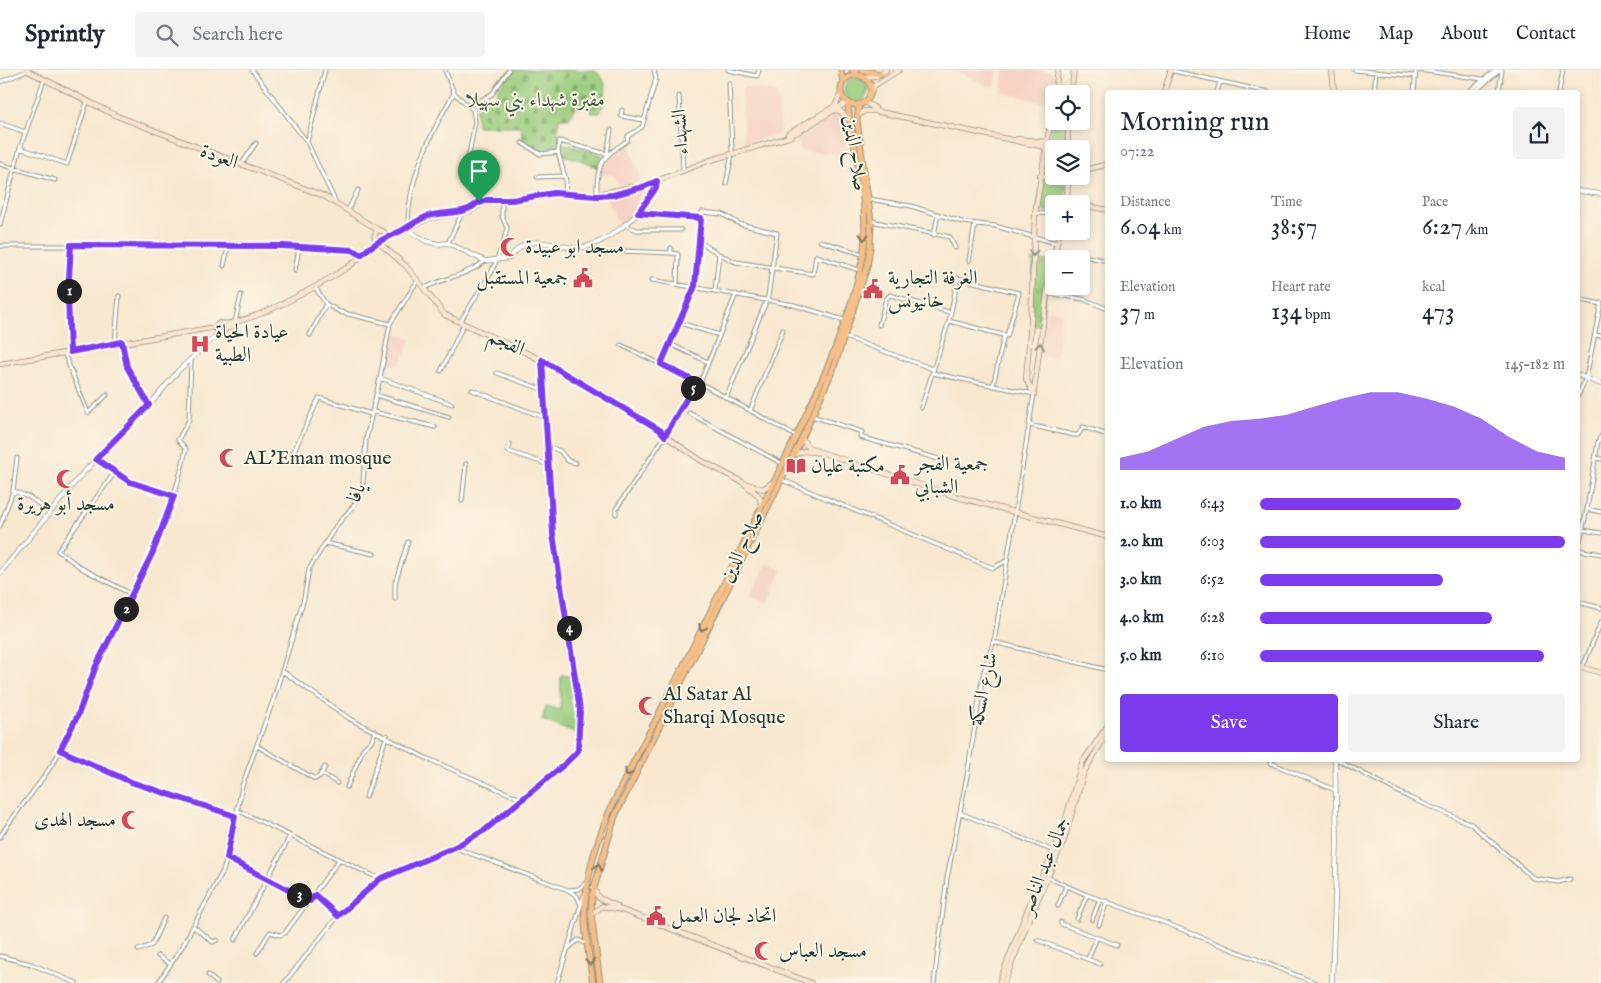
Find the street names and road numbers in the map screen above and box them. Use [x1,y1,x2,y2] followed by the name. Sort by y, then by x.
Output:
[667,108,695,156] street label: الشهداء
[833,113,873,193] street label: صلاح الدين
[197,138,241,176] street label: العودة
[482,324,528,367] street label: الفجم
[342,478,373,506] street label: يافا
[714,507,774,589] street label: صلاح الدين
[964,650,1008,730] street label: شارع السكة
[1013,814,1076,920] street label: جمال عبد الناصر

